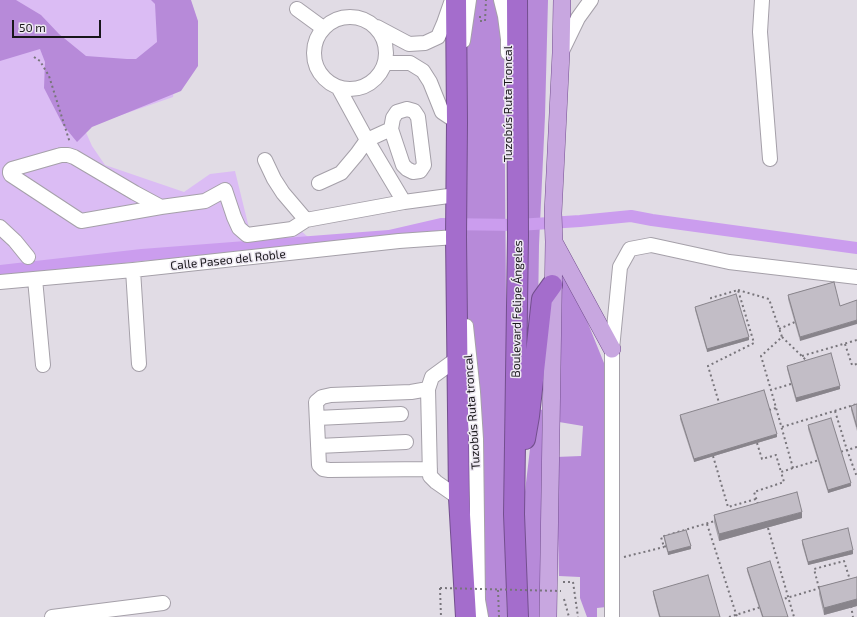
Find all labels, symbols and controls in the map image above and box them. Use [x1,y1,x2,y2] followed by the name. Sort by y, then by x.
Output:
[14,12,103,38] scale bar
[19,20,46,34] text: 50 m
[501,46,515,162] street label: Tuzobús Ruta Troncal
[509,240,525,378] street label: Boulevard Felipe Ángeles
[170,247,286,273] street label: Calle Paseo del Roble
[461,354,483,470] street label: Tuzobús Ruta troncal

